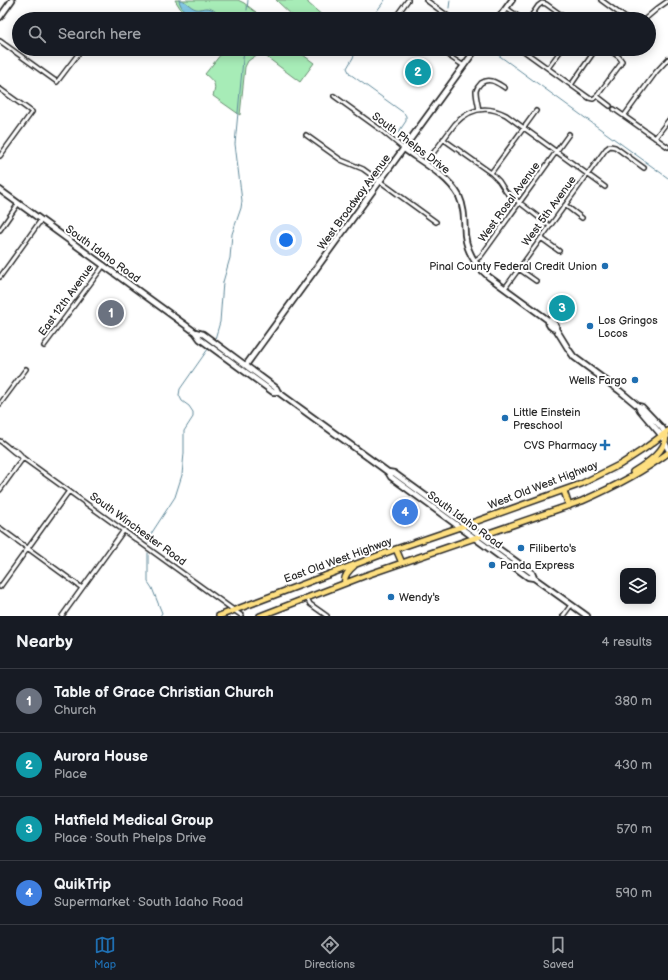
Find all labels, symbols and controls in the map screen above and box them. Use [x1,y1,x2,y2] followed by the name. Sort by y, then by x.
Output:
[12,12,656,56] search box
[26,23,48,45] icon: search
[58,25,141,44] text: Search here
[405,57,431,87] pin: 2
[370,110,453,177] street label: South Phelps Drive
[315,151,393,252] street label: West Broadway Avenue
[476,159,543,245] street label: West Rosal Avenue
[519,173,579,249] street label: West 5th Avenue
[63,223,143,285] street label: South Idaho Road
[276,230,296,250] your location
[429,260,597,273] place label: Pinal County Federal Credit Union
[36,261,97,338] street label: East 12th Avenue
[600,261,610,271] marker: Pinal County Federal Credit Union
[549,293,575,323] pin: 3
[98,298,124,328] pin: 1
[598,314,658,340] place label: Los Gringos Locos
[585,321,595,331] marker: Los Gringos Locos
[569,374,627,387] place label: Wells Fargo
[630,375,640,385] marker: Wells Fargo
[513,406,580,432] place label: Little Einstein Preschool
[500,413,510,423] marker: Little Einstein Preschool
[523,439,597,452] place label: CVS Pharmacy
[600,440,610,450] marker: CVS Pharmacy
[486,458,600,512] street label: West Old West Highway
[425,489,505,551] street label: South Idaho Road
[87,490,189,568] street label: South Winchester Road
[392,497,418,527] pin: 4
[282,534,394,586] street label: East Old West Highway
[529,542,577,555] place label: Filiberto's
[516,543,526,553] marker: Filiberto's
[500,559,575,572] place label: Panda Express
[487,560,497,570] marker: Panda Express
[620,568,656,604] map controls
[620,568,656,604] button: layers
[399,591,440,604] place label: Wendy's
[386,592,396,602] marker: Wendy's
[16,632,73,652] text: Nearby
[602,634,652,650] text: 4 results
[54,683,274,702] text: Table of Grace Christian Church
[26,693,32,709] text: 1
[615,693,652,709] text: 380 m
[54,702,96,718] text: Church
[54,747,148,766] text: Aurora House
[25,757,33,773] text: 2
[614,757,652,773] text: 430 m
[54,766,87,782] text: Place
[54,811,213,830] text: Hatfield Medical Group
[25,821,33,837] text: 3
[616,821,652,837] text: 570 m
[54,830,206,846] text: Place · South Phelps Drive
[54,875,111,894] text: QuikTrip
[25,885,33,901] text: 4
[615,885,652,901] text: 590 m
[54,894,243,910] text: Supermarket · South Idaho Road
[94,934,116,971] tab: Map
[304,934,355,971] tab: Directions
[543,934,574,971] tab: Saved

